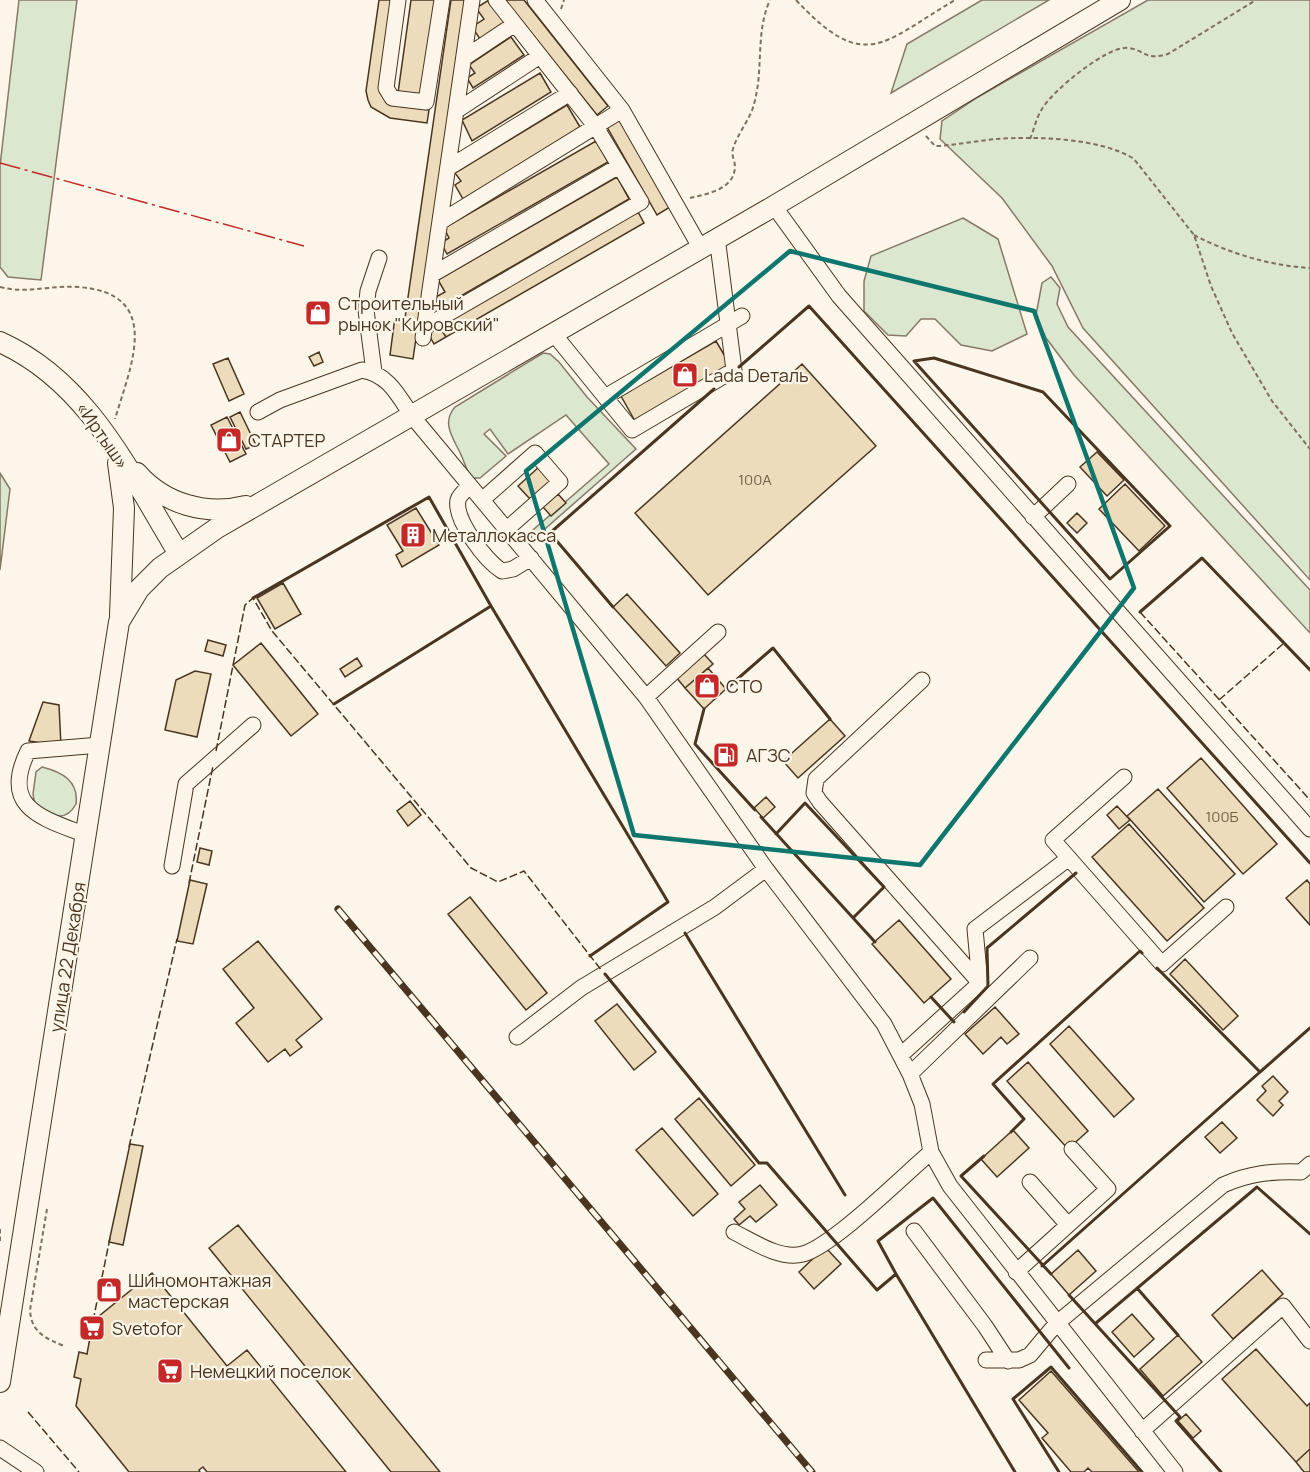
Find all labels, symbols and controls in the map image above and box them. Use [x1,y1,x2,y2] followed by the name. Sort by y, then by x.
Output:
[338,291,500,336] place label: Строительный рынок "Кировский"
[303,298,333,328] shop icon: Строительный рынок "Кировский"
[670,360,700,390] shop icon: Lada Dеталь
[704,363,809,387] place label: Lada Dеталь
[71,397,135,473] street label: «Иртыш»
[214,425,244,455] shop icon: СТАРТЕР
[248,428,326,452] place label: СТАРТЕР
[738,469,772,490] house number: 100А
[398,520,428,550] building icon: Металлокасса
[432,523,556,547] place label: Металлокасса
[692,671,722,701] shop icon: СТО
[726,674,763,698] place label: СТО
[711,740,741,770] fuel station icon: АГЗС
[746,743,791,767] place label: АГЗС
[1205,806,1239,827] house number: 100Б
[43,880,91,1034] street label: улица 22 Декабря
[128,1268,272,1313] place label: Шиномонтажная мастерская
[94,1275,124,1305] shop icon: Шиномонтажная мастерская
[77,1313,107,1343] supermarket icon: Svetofor
[112,1316,184,1340] place label: Svetofor
[155,1356,185,1386] supermarket icon: Немецкий поселок
[190,1359,352,1383] place label: Немецкий поселок

